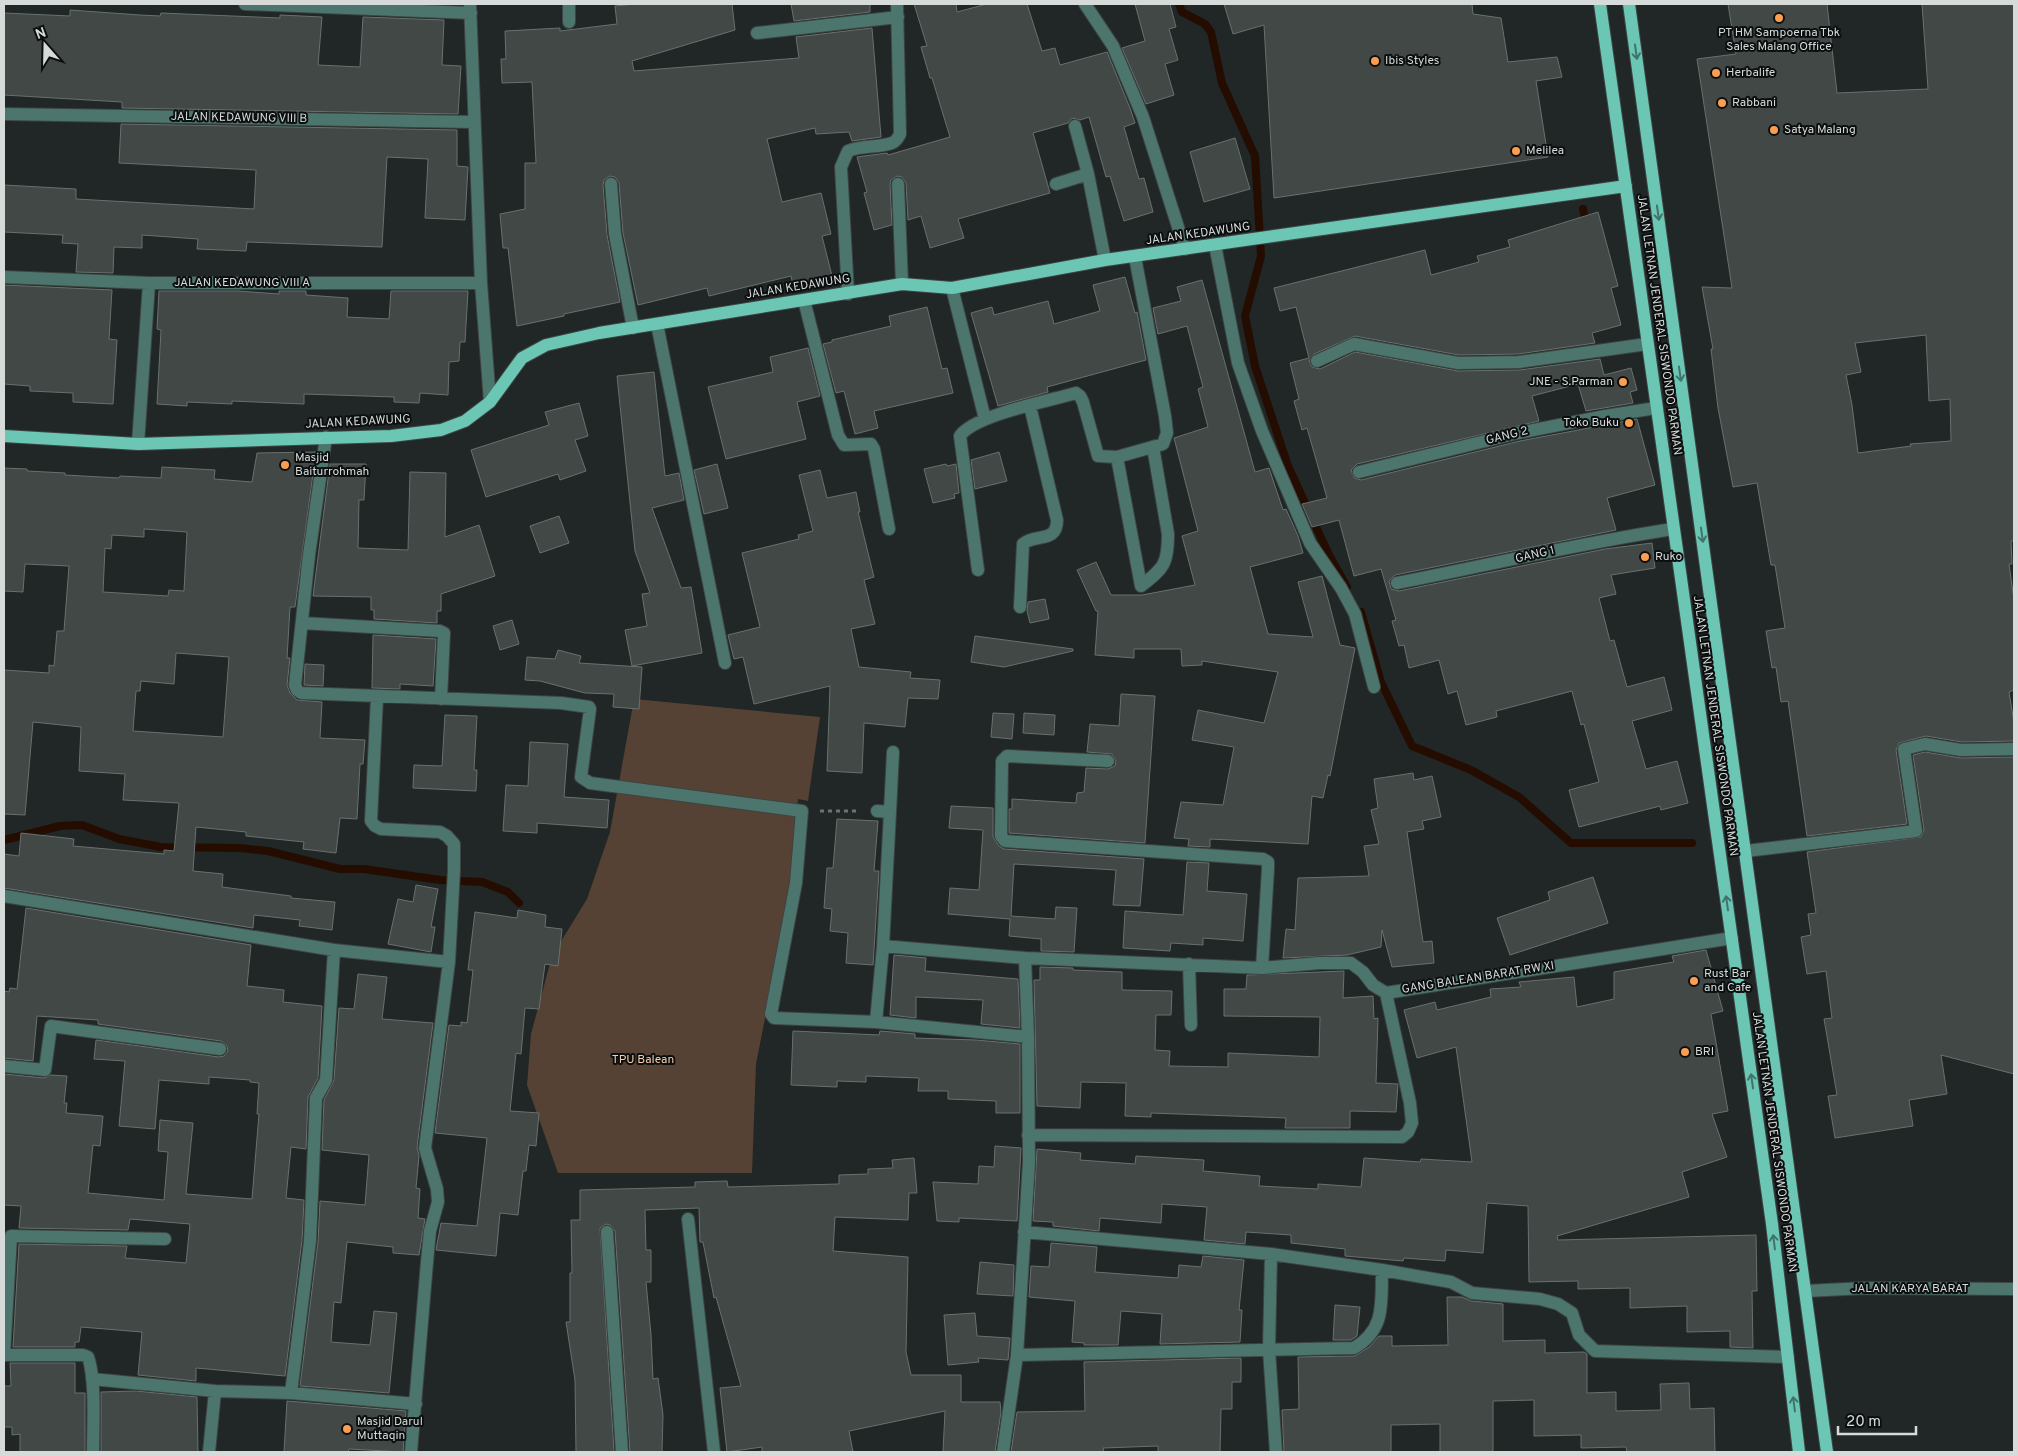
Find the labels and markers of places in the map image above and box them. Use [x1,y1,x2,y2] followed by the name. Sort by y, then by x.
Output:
[1773,12,1785,24] marker: PT HM Sampoerna Tbk Sales Malang Office
[1718,25,1840,55] place label: PT HM Sampoerna Tbk Sales Malang Office
[1385,53,1439,69] place label: Ibis Styles
[1369,55,1381,67] marker: Ibis Styles
[1726,65,1775,81] place label: Herbalife
[1710,67,1722,79] marker: Herbalife
[1732,95,1776,111] place label: Rabbani
[1716,97,1728,109] marker: Rabbani
[1784,122,1856,138] place label: Satya Malang
[1768,124,1780,136] marker: Satya Malang
[1526,143,1564,159] place label: Melilea
[1510,145,1522,157] marker: Melilea
[1529,374,1613,390] place label: JNE - S.Parman
[1617,376,1629,388] marker: JNE - S.Parman
[1563,415,1619,431] place label: Toko Buku
[1623,417,1635,429] marker: Toko Buku
[295,450,369,480] place label: Masjid Baiturrohmah
[279,459,291,471] marker: Masjid Baiturrohmah
[1655,549,1683,565] place label: Ruko
[1639,551,1651,563] marker: Ruko
[1704,966,1751,996] place label: Rust Bar and Cafe
[1688,975,1700,987] marker: Rust Bar and Cafe
[1695,1044,1714,1060] place label: BRI
[1679,1046,1691,1058] marker: BRI
[357,1414,423,1444] place label: Masjid Darul Muttaqin
[341,1423,353,1435] marker: Masjid Darul Muttaqin

